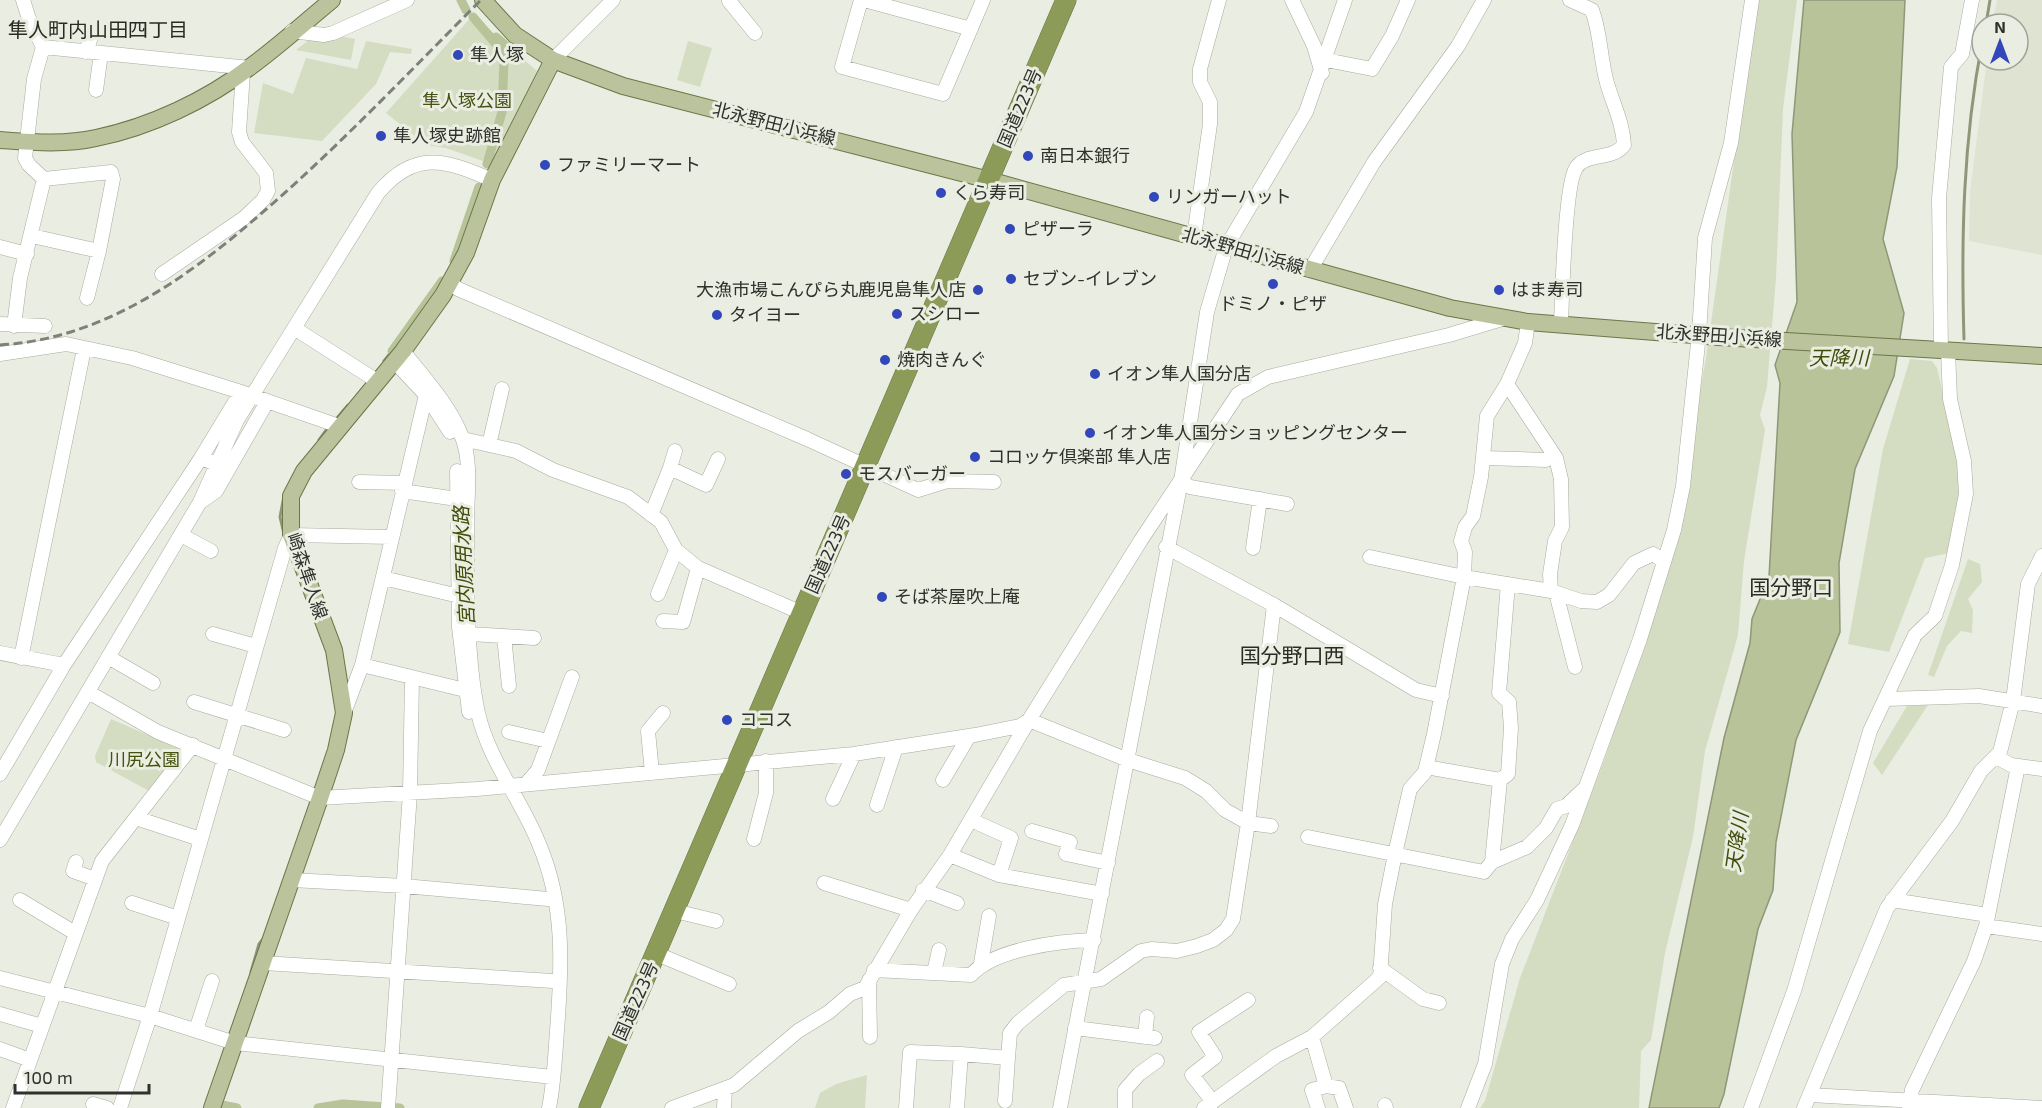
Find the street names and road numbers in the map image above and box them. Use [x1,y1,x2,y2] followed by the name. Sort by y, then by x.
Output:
[992,65,1046,151] street label: 国道223号
[710,97,838,149] street label: 北永野田小浜線
[1180,222,1307,278] street label: 北永野田小浜線
[1655,320,1783,350] street label: 北永野田小浜線
[800,511,854,597] street label: 国道223号
[283,530,333,622] street label: 崎森隼人線
[608,958,662,1044] street label: 国道223号

